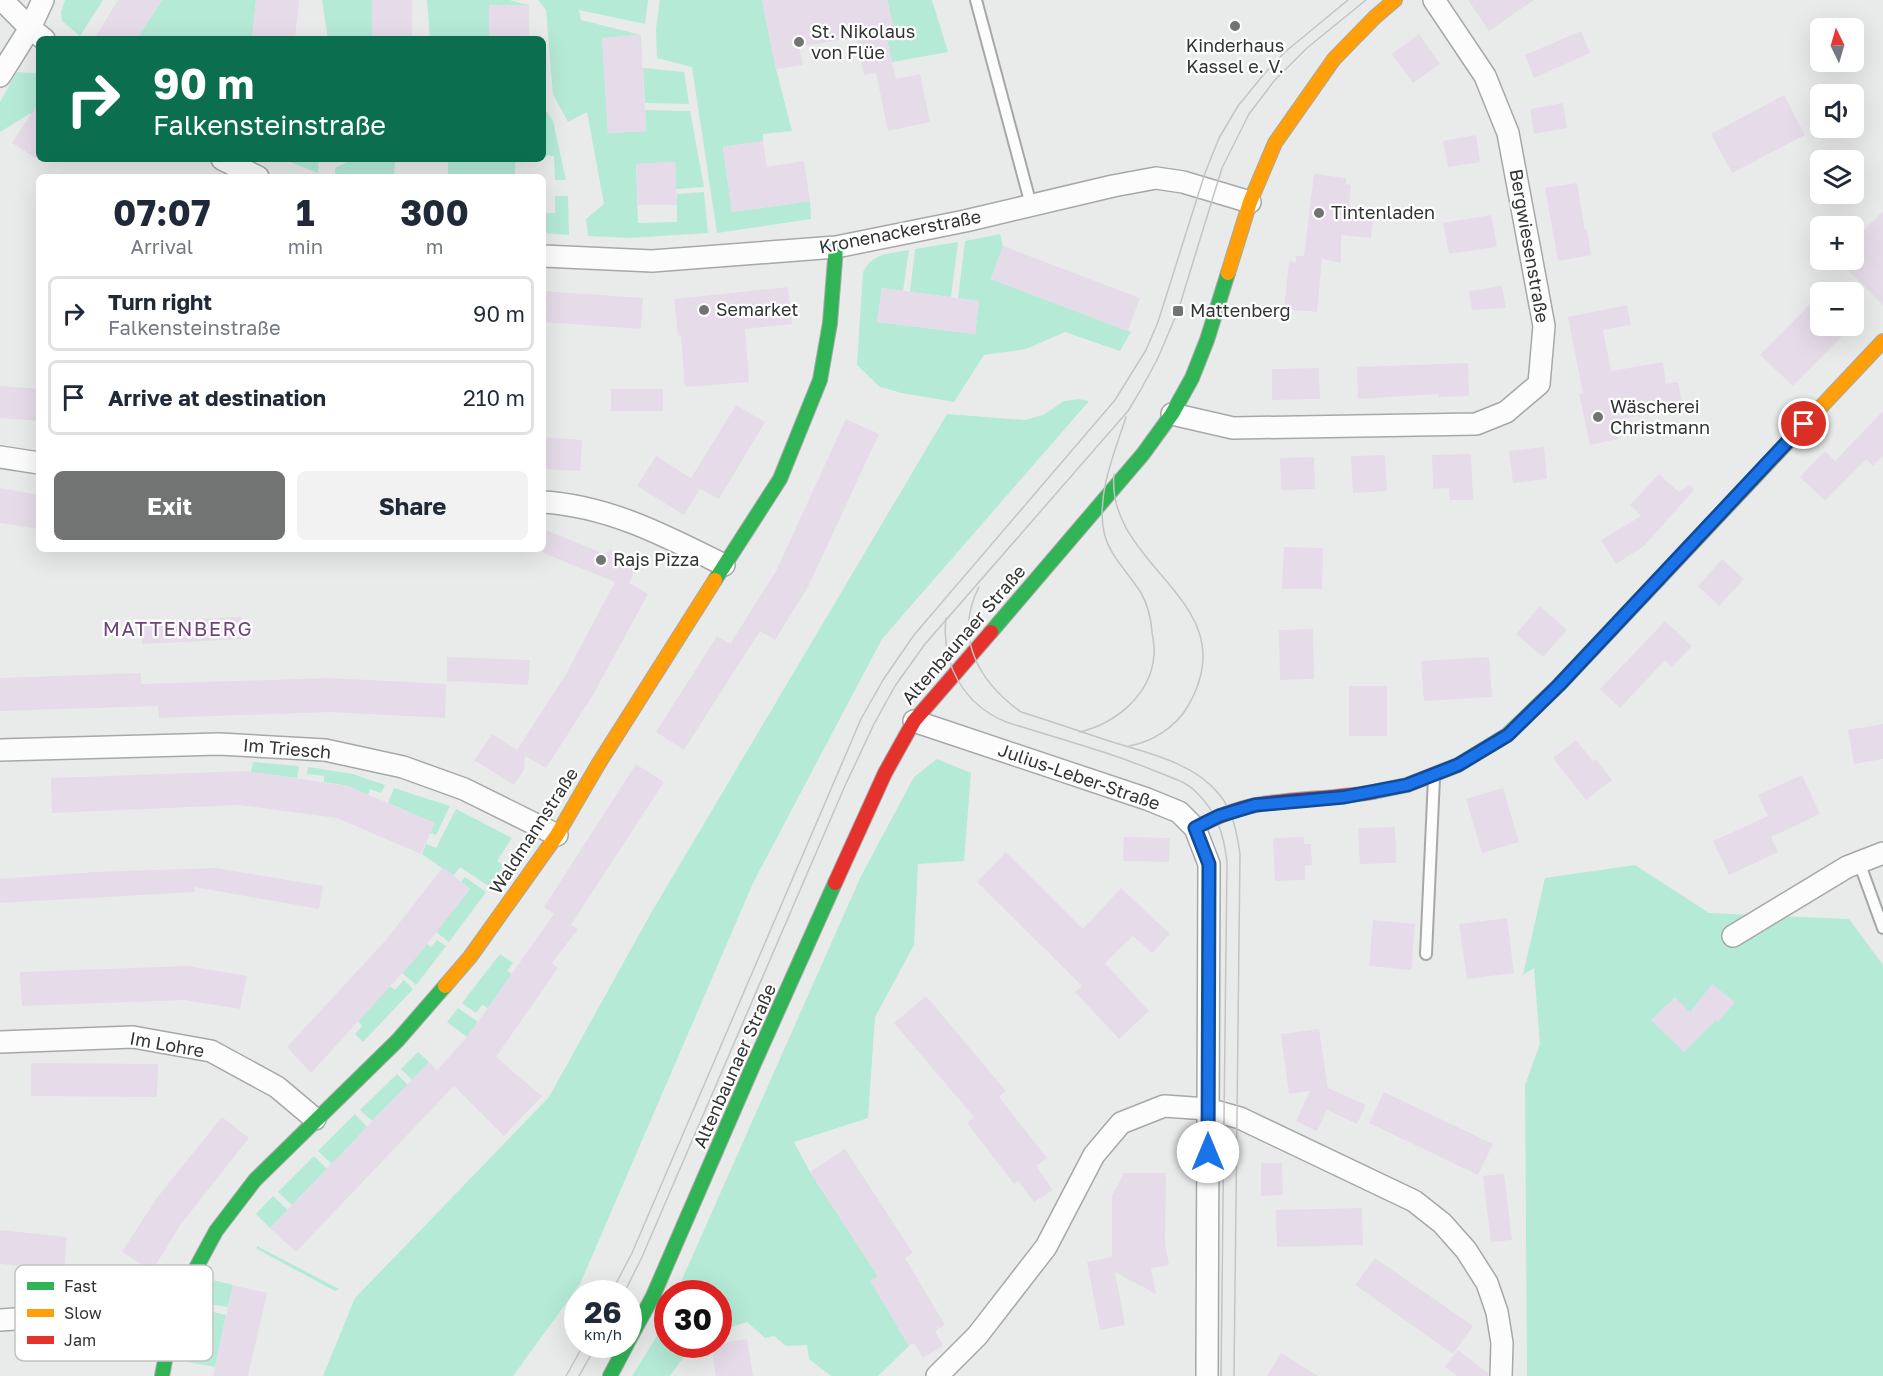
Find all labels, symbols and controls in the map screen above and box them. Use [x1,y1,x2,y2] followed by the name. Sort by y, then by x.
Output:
[1810,18,1864,72] north arrow
[1810,18,1864,336] map controls
[1228,19,1242,33] marker: Kinderhaus Kassel e. V.
[811,20,915,63] place label: St. Nikolaus von Flüe
[1186,34,1284,77] place label: Kinderhaus Kassel e. V.
[792,35,806,49] marker: St. Nikolaus von Flüe
[153,58,254,108] text: 90 m
[54,60,132,138] icon: right
[1810,84,1864,138] button: sound
[153,109,386,141] text: Falkensteinstraße
[1810,150,1864,204] button: layers
[1506,167,1554,325] street label: Bergwiesenstraße
[113,191,211,234] text: 07:07
[296,191,315,234] text: 1
[400,191,469,234] text: 300
[1331,201,1435,223] place label: Tintenladen
[817,205,983,258] street label: Kronenackerstraße
[1312,206,1326,220] marker: Tintenladen
[1810,216,1864,270] button: +
[131,234,193,258] text: Arrival
[288,234,323,258] text: min
[426,234,443,258] text: m
[1810,282,1864,336] button: −
[108,288,212,315] text: Turn right
[57,297,90,330] icon: right
[716,298,799,320] place label: Semarket
[1190,299,1291,321] place label: Mattenberg
[473,300,525,327] text: 90 m
[697,303,711,317] marker: Semarket
[1171,304,1185,318] marker: Mattenberg
[108,315,281,339] text: Falkensteinstraße
[57,381,90,414] icon: arrive
[108,384,326,411] text: Arrive at destination
[463,384,525,411] text: 210 m
[1610,395,1710,438] place label: Wäscherei Christmann
[1778,398,1829,449] pin
[1787,407,1820,440] icon: arrive
[1591,410,1605,424] marker: Wäscherei Christmann
[54,471,285,540] button: Exit
[297,471,528,540] button: Share
[613,548,699,570] place label: Rajs Pizza
[594,553,608,567] marker: Rajs Pizza
[897,560,1030,708] street label: Altenbaunaer Straße
[103,616,253,640] district label: MATTENBERG
[242,733,332,763] street label: Im Triesch
[995,738,1163,814] street label: Julius-Leber-Straße
[484,763,582,898] street label: Waldmannstraße
[688,980,780,1151] street label: Altenbaunaer Straße
[128,1027,206,1061] street label: Im Lohre
[1176,1120,1240,1184] position arrow
[15,1265,213,1361] legend
[64,1276,97,1296] text: Fast
[654,1280,732,1358] speed limit sign: 30
[584,1294,622,1330] text: 26
[64,1303,102,1323] text: Slow
[584,1325,622,1343] text: km/h
[64,1330,96,1350] text: Jam

